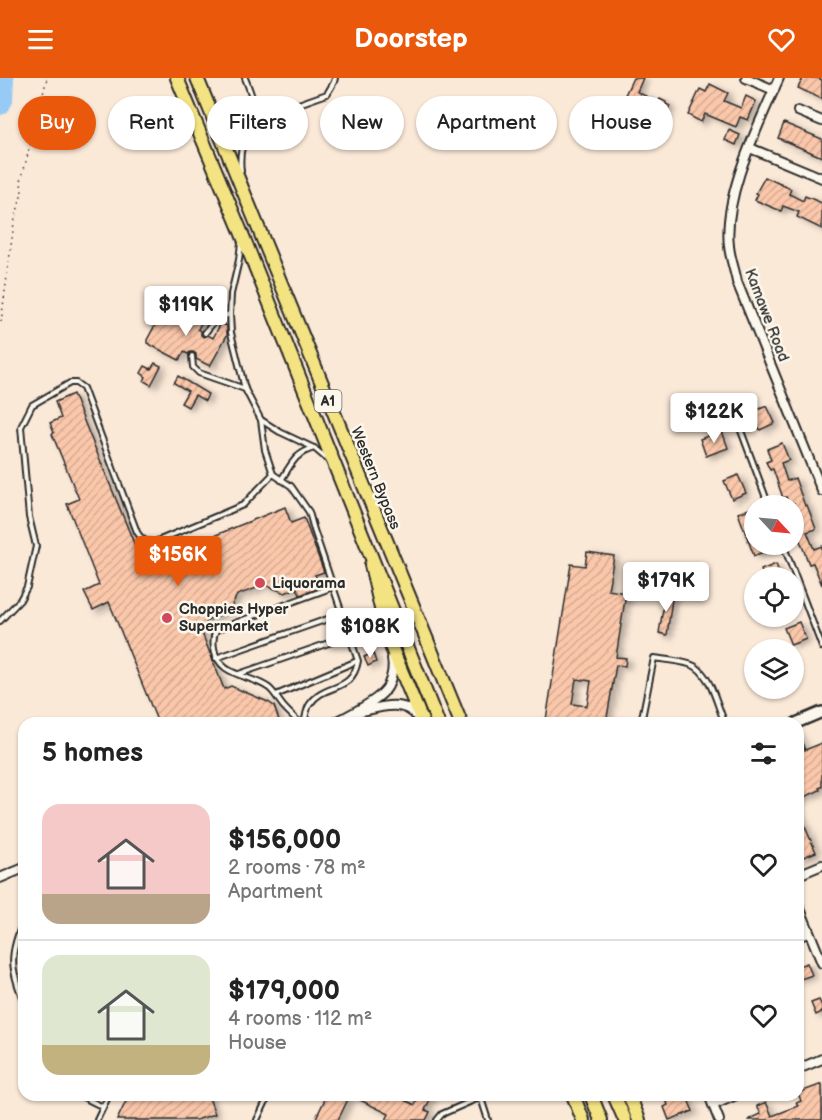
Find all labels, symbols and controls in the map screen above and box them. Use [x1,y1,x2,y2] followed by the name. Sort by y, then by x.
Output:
[24,23,57,56] icon: menu
[354,23,468,55] text: Doorstep
[765,23,798,56] icon: heart
[18,96,96,150] chip: Buy
[108,96,195,150] chip: Rent
[207,96,308,150] chip: Filters
[320,96,404,150] chip: New
[416,96,557,150] chip: Apartment
[569,96,673,150] chip: House
[740,266,793,364] street label: Kamawe Road
[144,286,228,337] pin: $119K
[158,293,214,317] text: $119K
[314,390,342,412] road number: A1
[672,393,756,444] pin: $122K
[684,400,744,424] text: $122K
[346,424,405,533] street label: Western Bypass
[744,495,804,555] north arrow
[744,495,804,699] map controls
[136,536,220,587] pin: $156K
[149,543,207,567] text: $156K
[624,562,708,613] pin: $179K
[744,567,804,627] button: locate
[637,569,695,593] text: $179K
[272,574,346,593] place label: Liquorama
[253,576,267,590] marker: Liquorama
[179,600,290,636] place label: Choppies Hyper Supermarket
[328,608,412,659] pin: $108K
[160,611,174,625] marker: Choppies Hyper Supermarket
[340,615,400,639] text: $108K
[744,639,804,699] button: layers
[747,737,780,770] icon: filters
[42,738,143,769] text: 5 homes
[228,825,341,856] text: $156,000
[90,828,162,900] icon: home
[747,848,780,881] icon: heart
[228,856,366,880] text: 2 rooms · 78 m²
[228,880,323,904] text: Apartment
[228,976,340,1007] text: $179,000
[90,979,162,1051] icon: home
[747,999,780,1032] icon: heart
[228,1007,372,1031] text: 4 rooms · 112 m²
[228,1031,287,1055] text: House

